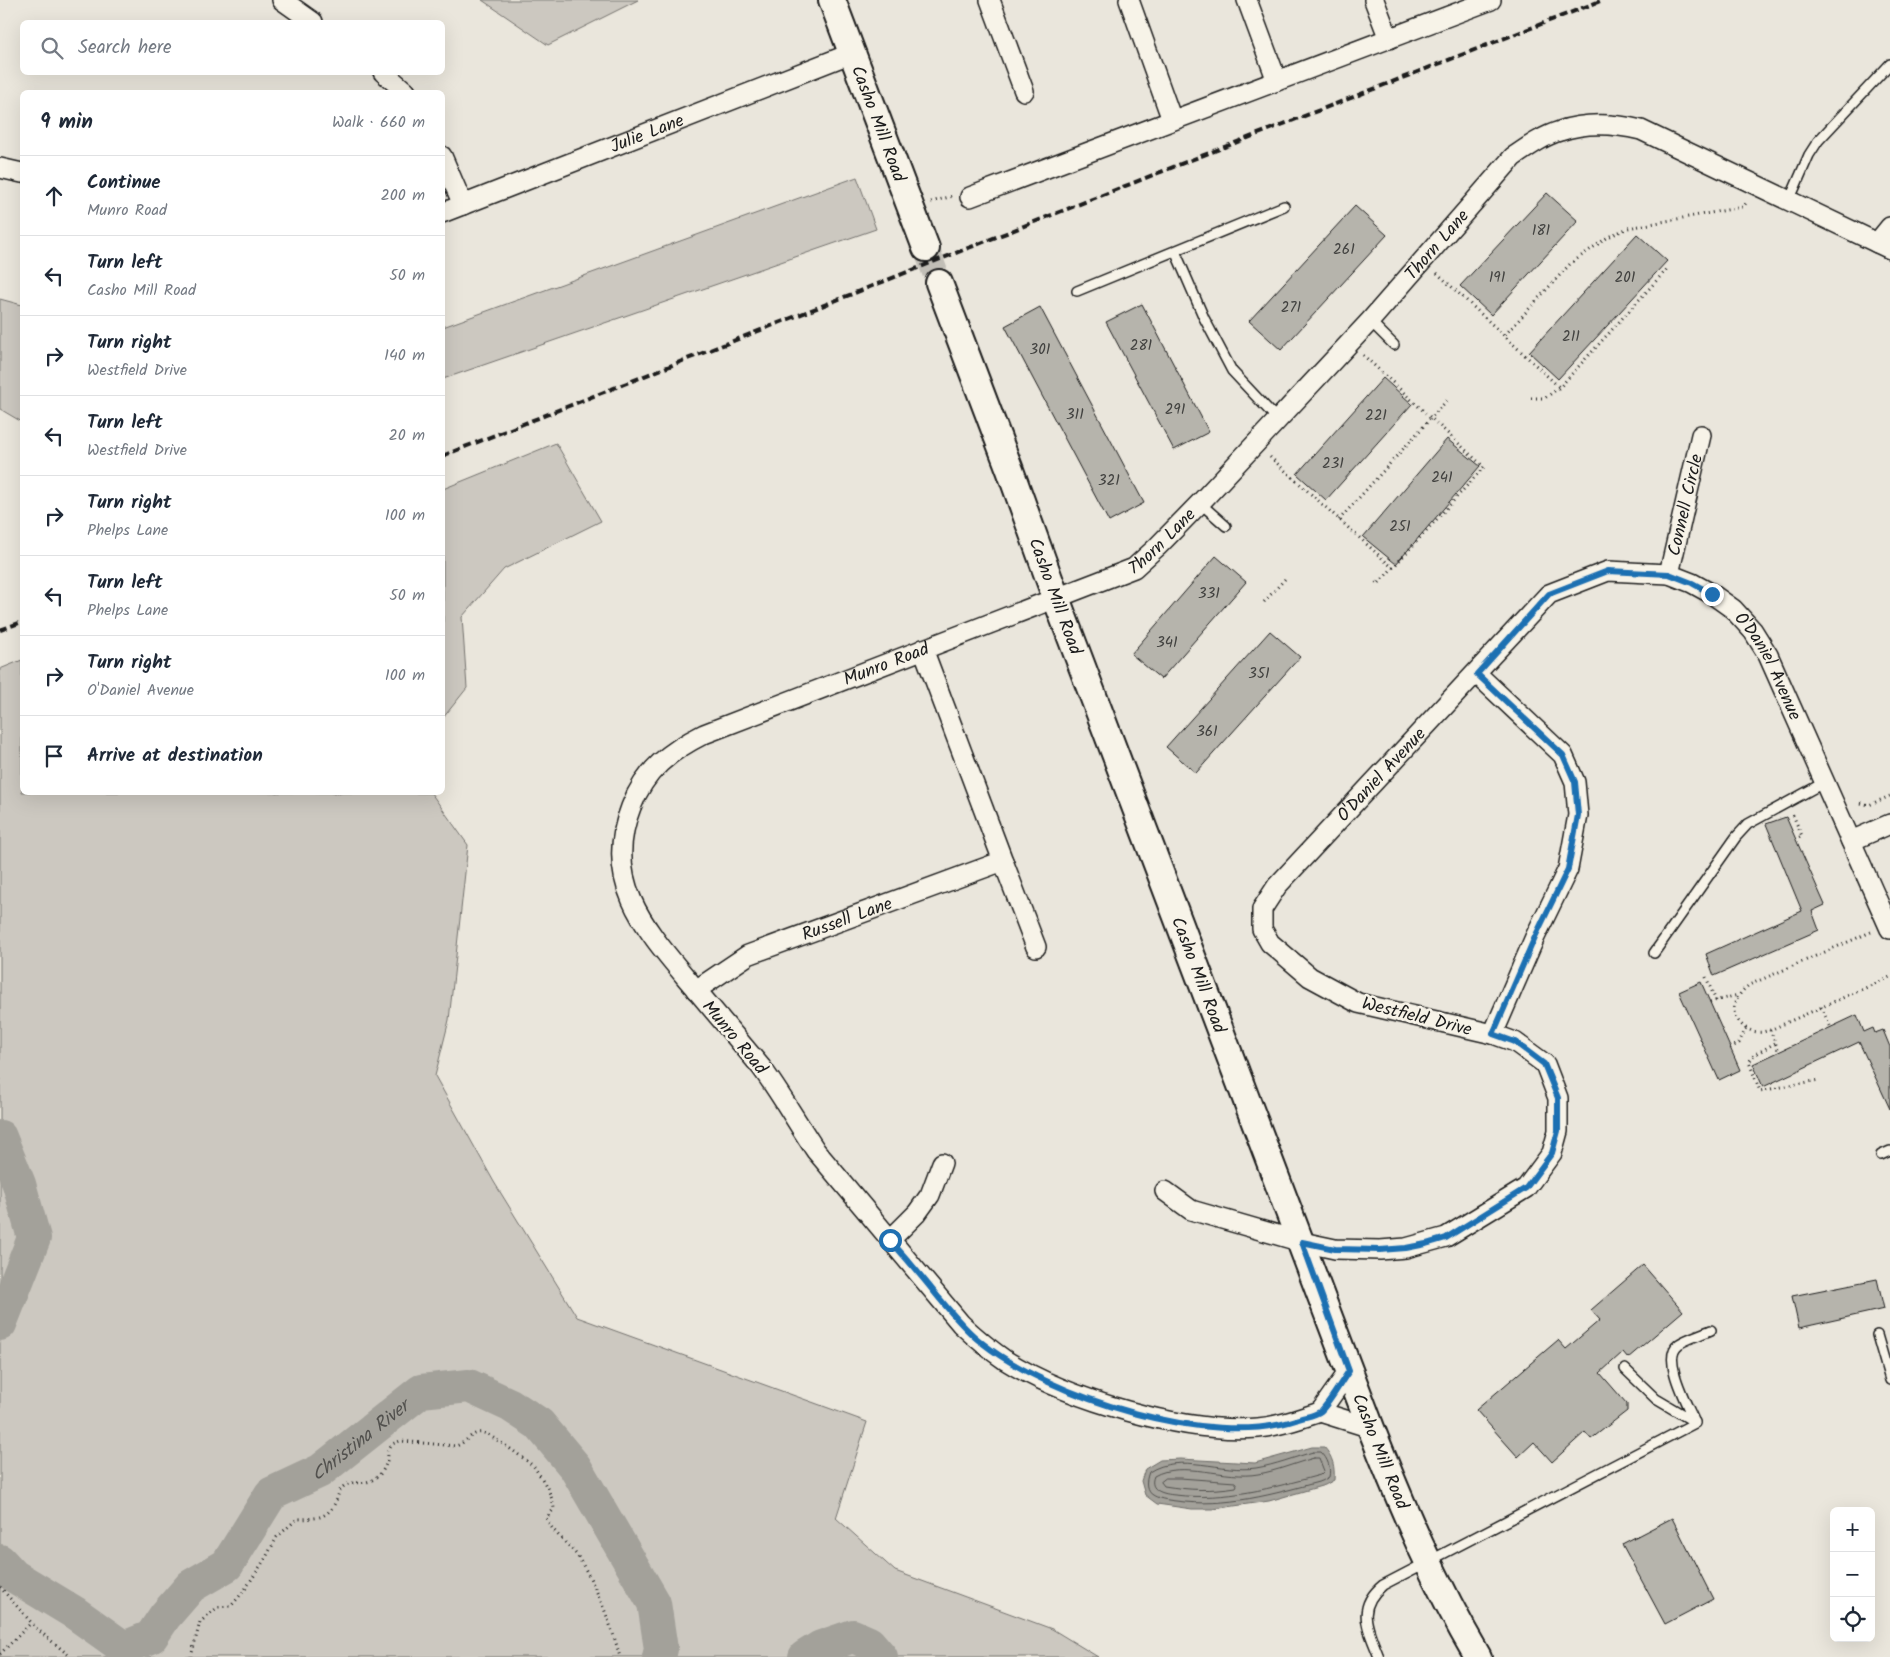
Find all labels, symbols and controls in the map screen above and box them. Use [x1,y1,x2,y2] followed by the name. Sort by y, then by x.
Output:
[20,20,445,75] search box
[78,33,172,63] text: Search here
[38,34,66,62] icon: search
[842,61,913,187] street label: Casho Mill Road
[40,106,93,139] text: 9 min
[606,107,689,162] street label: Julie Lane
[332,110,425,135] text: Walk · 660 m
[87,168,160,198] text: Continue
[40,182,68,210] icon: ahead
[381,183,425,208] text: 200 m
[87,198,167,223] text: Munro Road
[1399,203,1477,288] street label: Thorn Lane
[1532,219,1551,243] house number: 181
[1333,238,1355,262] house number: 261
[87,248,162,278] text: Turn left
[40,262,68,290] icon: left
[389,263,425,288] text: 50 m
[1489,266,1506,290] house number: 191
[1615,266,1636,290] house number: 201
[87,278,196,303] text: Casho Mill Road
[1281,296,1301,320] house number: 271
[1562,325,1580,349] house number: 211
[87,328,172,358] text: Turn right
[1130,334,1153,358] house number: 281
[1030,338,1051,362] house number: 301
[40,342,68,370] icon: right
[384,343,425,368] text: 140 m
[87,358,187,383] text: Westfield Drive
[1165,398,1186,422] house number: 291
[1066,403,1084,427] house number: 311
[1365,404,1387,428] house number: 221
[87,408,162,438] text: Turn left
[40,422,68,450] icon: left
[389,423,425,448] text: 20 m
[87,438,187,463] text: Westfield Drive
[1661,451,1712,559] street label: Connell Circle
[1322,452,1344,476] house number: 231
[1431,466,1453,490] house number: 241
[1098,469,1120,493] house number: 321
[87,488,172,518] text: Turn right
[40,502,68,530] icon: right
[1125,502,1204,585] street label: Thorn Lane
[385,503,425,528] text: 100 m
[1389,515,1411,539] house number: 251
[87,518,168,543] text: Phelps Lane
[1020,534,1090,660] street label: Casho Mill Road
[87,568,162,598] text: Turn left
[40,582,68,610] icon: left
[1198,582,1220,606] house number: 331
[389,583,425,608] text: 50 m
[1701,583,1724,606] route end
[87,598,168,623] text: Phelps Lane
[1726,606,1808,725] street label: O'Daniel Avenue
[1156,631,1178,655] house number: 341
[839,635,935,695] street label: Munro Road
[87,648,172,678] text: Turn right
[40,662,68,690] icon: right
[1248,662,1270,686] house number: 351
[385,663,425,688] text: 100 m
[87,678,194,703] text: O'Daniel Avenue
[1196,720,1218,744] house number: 361
[1330,721,1434,829] street label: O'Daniel Avenue
[87,741,263,771] text: Arrive at destination
[40,742,68,770] icon: arrive
[798,890,897,950] street label: Russell Lane
[1162,913,1233,1039] street label: Casho Mill Road
[1359,990,1475,1045] street label: Westfield Drive
[694,994,774,1082] street label: Munro Road
[879,1229,902,1252] route start
[1343,1390,1416,1515] street label: Casho Mill Road
[307,1391,419,1490] water label: Christina River
[1830,1507,1875,1642] map controls
[1830,1507,1875,1552] button: +
[1830,1552,1875,1597] button: −
[1830,1597,1875,1642] button: locate

